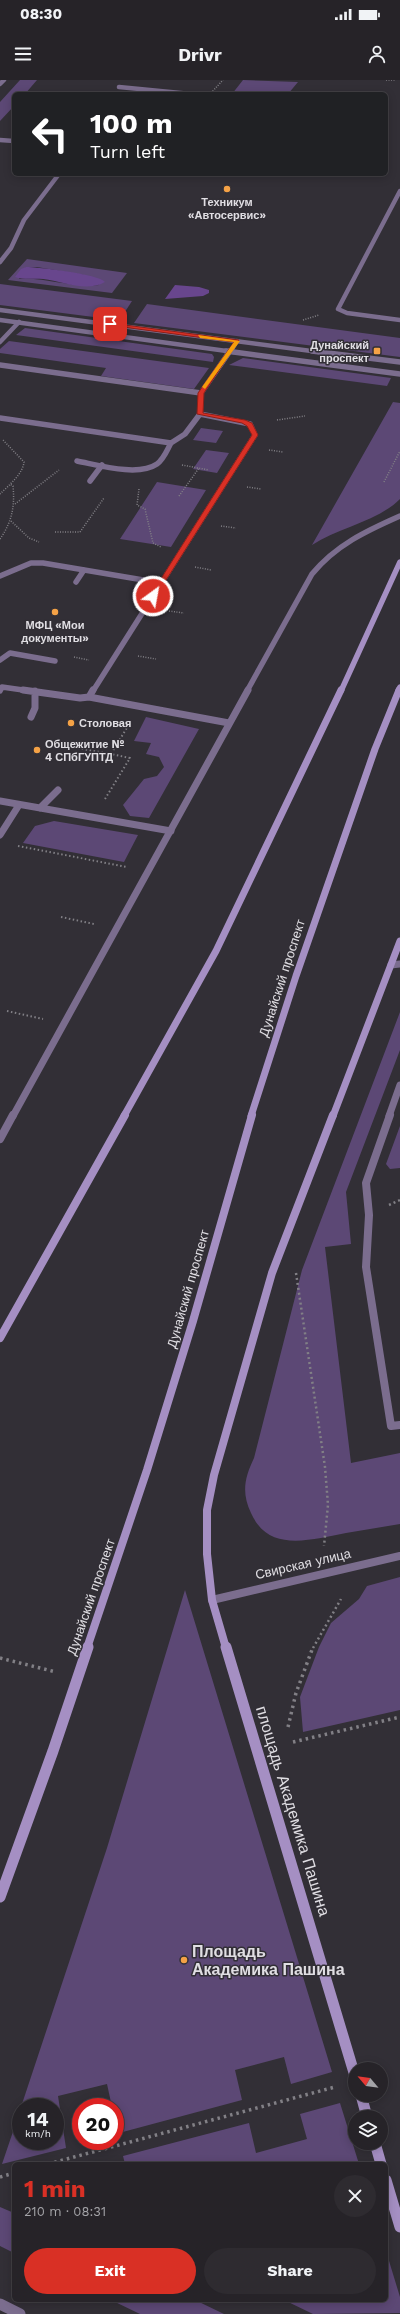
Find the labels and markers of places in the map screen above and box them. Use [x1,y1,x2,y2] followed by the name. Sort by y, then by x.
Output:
[222,184,232,194] marker: Техникум «Автосервис»
[188,196,266,222] place label: Техникум «Автосервис»
[93,307,127,341] pin
[310,339,370,365] place label: Дунайский проспект
[372,346,382,356] marker: Дунайский проспект
[50,607,60,617] marker: МФЦ «Мои документы»
[21,619,89,645] place label: МФЦ «Мои документы»
[79,717,131,730] place label: Столовая
[66,718,76,728] marker: Столовая
[45,738,125,764] place label: Общежитие № 4 СПбГУПТД
[32,745,42,755] marker: Общежитие № 4 СПбГУПТД
[192,1942,345,1979] place label: Площадь Академика Пашина
[179,1955,189,1965] marker: Площадь Академика Пашина

